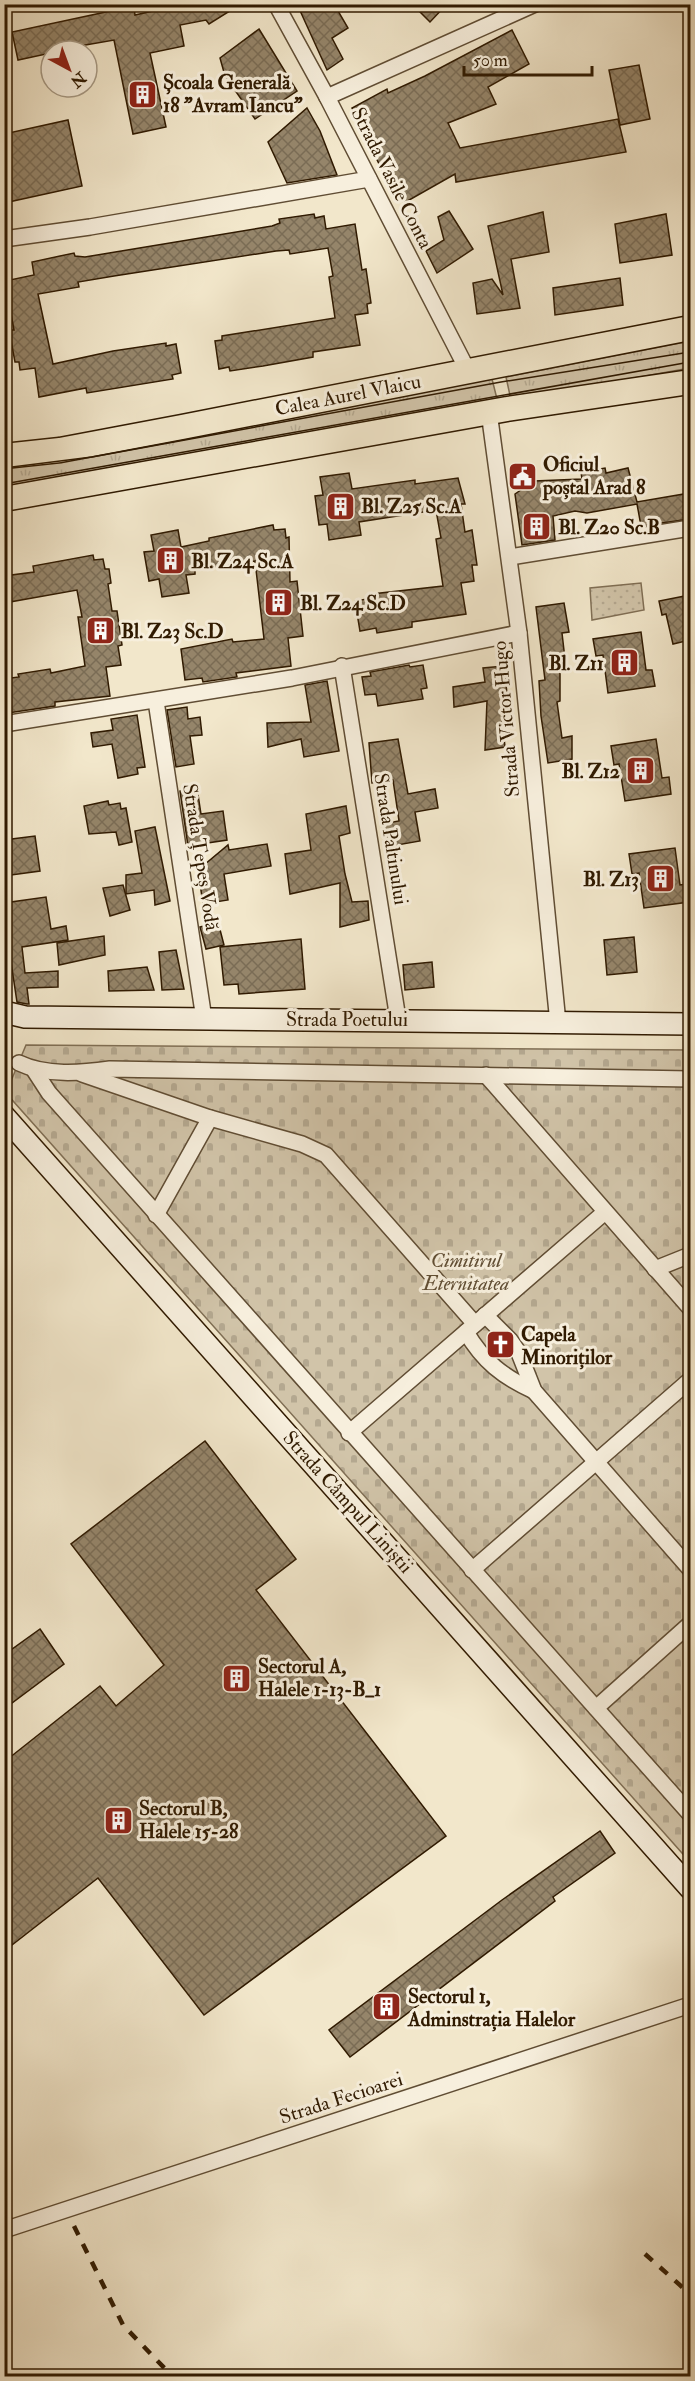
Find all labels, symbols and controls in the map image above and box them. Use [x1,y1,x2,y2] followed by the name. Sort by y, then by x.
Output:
[39,39,99,99] north arrow
[464,39,592,77] scale bar
[473,49,508,72] text: 50 m
[66,67,91,92] text: N
[163,70,303,118] place label: Școala Generală 18 ”Avram Iancu”
[126,78,158,110] building icon: Școala Generală 18 ”Avram Iancu”
[346,103,439,254] street label: Strada Vasile Conta
[273,369,423,421] street label: Calea Aurel Vlaicu
[542,452,646,501] place label: Oficiul poștal Arad 8
[506,460,538,492] public building icon: Oficiul poștal Arad 8
[324,490,356,522] building icon: Bl. Z25 Sc.A
[361,494,462,519] place label: Bl. Z25 Sc.A
[521,511,553,543] building icon: Bl. Z20 Sc.B
[558,515,660,540] place label: Bl. Z20 Sc.B
[154,545,186,577] building icon: Bl. Z24 Sc.A
[191,549,294,574] place label: Bl. Z24 Sc.A
[263,587,295,619] building icon: Bl. Z24 Sc.D
[300,591,406,616] place label: Bl. Z24 Sc.D
[84,615,116,647] building icon: Bl. Z23 Sc.D
[121,619,224,644] place label: Bl. Z23 Sc.D
[487,640,525,798] street label: Strada Victor Hugo
[609,647,641,679] building icon: Bl. Z11
[548,651,604,676] place label: Bl. Z11
[625,755,657,787] building icon: Bl. Z12
[561,759,620,784] place label: Bl. Z12
[368,771,414,907] street label: Strada Paltinului
[176,782,225,933] street label: Strada Țepeș Vodă
[644,863,676,895] building icon: Bl. Z13
[583,867,639,892] place label: Bl. Z13
[286,1007,408,1032] street label: Strada Poetului
[421,1248,509,1296] park label: Cimitirul Eternitatea
[520,1322,613,1370] place label: Capela Minoriților
[484,1329,516,1361] church icon: Capela Minoriților
[277,1426,419,1579] street label: Strada Câmpul Liniștii
[258,1654,381,1702] place label: Sectorul A, Halele 1-13-B_1
[221,1662,253,1694] building icon: Sectorul A, Halele 1-13-B_1
[139,1796,239,1844] place label: Sectorul B, Halele 15-28
[102,1804,134,1836] building icon: Sectorul B, Halele 15-28
[407,1984,576,2032] place label: Sectorul 1, Adminstrația Halelor
[371,1991,403,2023] building icon: Sectorul 1, Adminstrația Halelor
[276,2066,406,2130] street label: Strada Fecioarei

